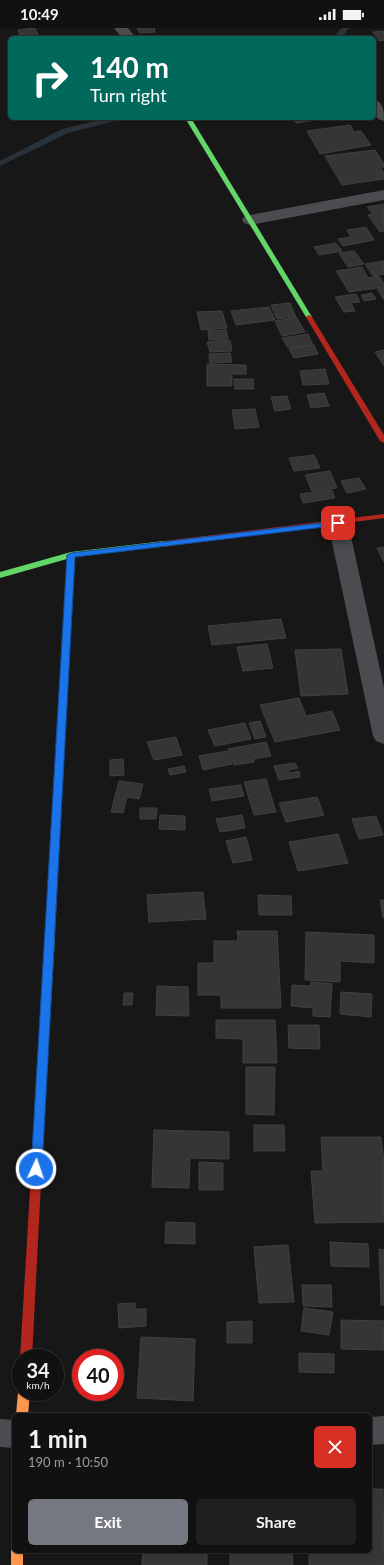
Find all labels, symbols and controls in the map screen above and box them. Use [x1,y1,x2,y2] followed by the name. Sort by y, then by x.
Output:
[20,5,59,23] text: 10:49
[90,50,169,84] text: 140 m
[24,52,76,104] icon: right
[90,84,167,106] text: Turn right
[321,506,355,540] pin
[327,512,349,534] icon: arrive
[15,1148,57,1190] position arrow
[72,1349,124,1401] speed limit sign: 40
[26,1358,50,1382] text: 34
[26,1379,50,1391] text: km/h
[28,1424,88,1453] text: 1 min
[314,1426,356,1468] button: close
[28,1454,108,1470] text: 190 m · 10:50
[28,1499,188,1545] button: Exit
[196,1499,356,1545] button: Share

